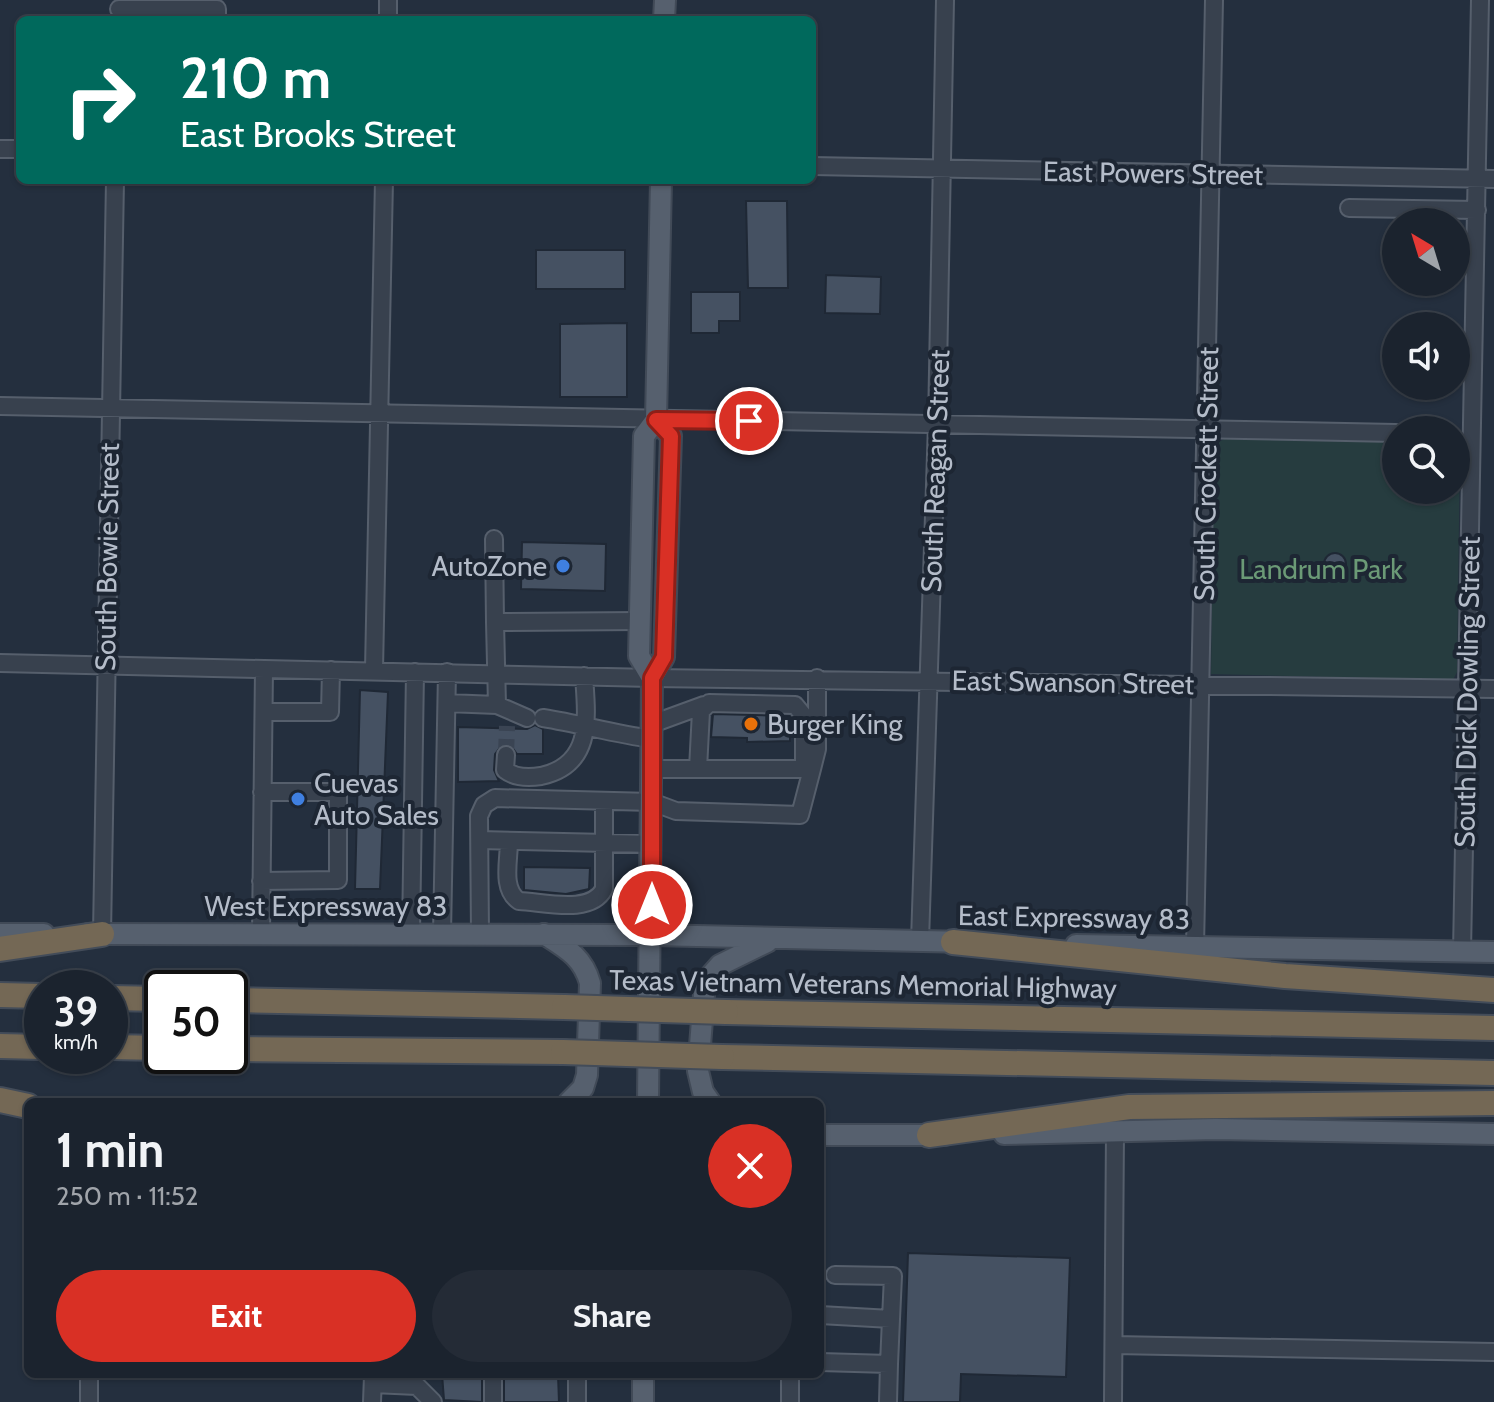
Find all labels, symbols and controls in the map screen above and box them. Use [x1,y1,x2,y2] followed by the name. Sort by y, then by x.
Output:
[180,44,331,112] text: 210 m
[48,48,152,152] icon: right
[180,112,456,156] text: East Brooks Street
[1043,154,1263,192] street label: East Powers Street
[1382,208,1470,296] north arrow
[1382,208,1470,504] map controls
[1382,312,1470,400] button: sound
[1187,347,1225,601] street label: South Crockett Street
[914,349,956,593] street label: South Reagan Street
[715,387,783,455] pin
[727,399,771,443] icon: arrive
[1382,416,1470,504] button: search
[88,443,126,671] street label: South Bowie Street
[1447,536,1487,848] street label: South Dick Dowling Street
[432,549,547,583] place label: AutoZone
[1239,552,1403,586] park label: Landrum Park
[554,557,572,575] marker: AutoZone
[951,663,1195,701] street label: East Swanson Street
[767,707,903,741] place label: Burger King
[742,715,760,733] marker: Burger King
[314,766,439,832] place label: Cuevas Auto Sales
[289,790,307,808] marker: Cuevas Auto Sales
[610,863,694,947] position arrow
[204,889,448,923] street label: West Expressway 83
[958,898,1190,936] street label: East Expressway 83
[609,963,1117,1005] street label: Texas Vietnam Veterans Memorial Highway
[144,970,248,1074] speed limit sign: 50
[54,987,98,1036] text: 39
[54,1030,98,1054] text: km/h
[56,1121,164,1179] text: 1 min
[708,1124,792,1208] button: close
[56,1180,198,1212] text: 250 m · 11:52
[56,1270,416,1362] button: Exit
[432,1270,792,1362] button: Share

